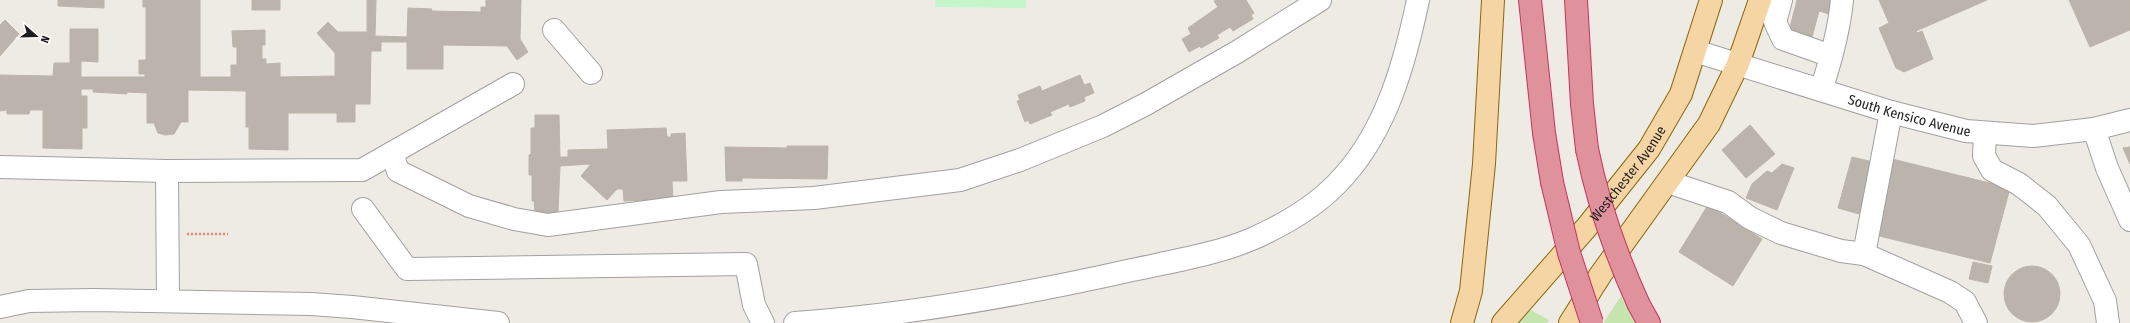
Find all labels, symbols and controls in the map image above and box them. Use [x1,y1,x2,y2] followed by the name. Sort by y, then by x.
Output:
[16,16,56,56] north arrow
[38,34,52,45] text: N
[1846,91,1971,140] street label: South Kensico Avenue
[1587,123,1670,225] street label: Westchester Avenue

